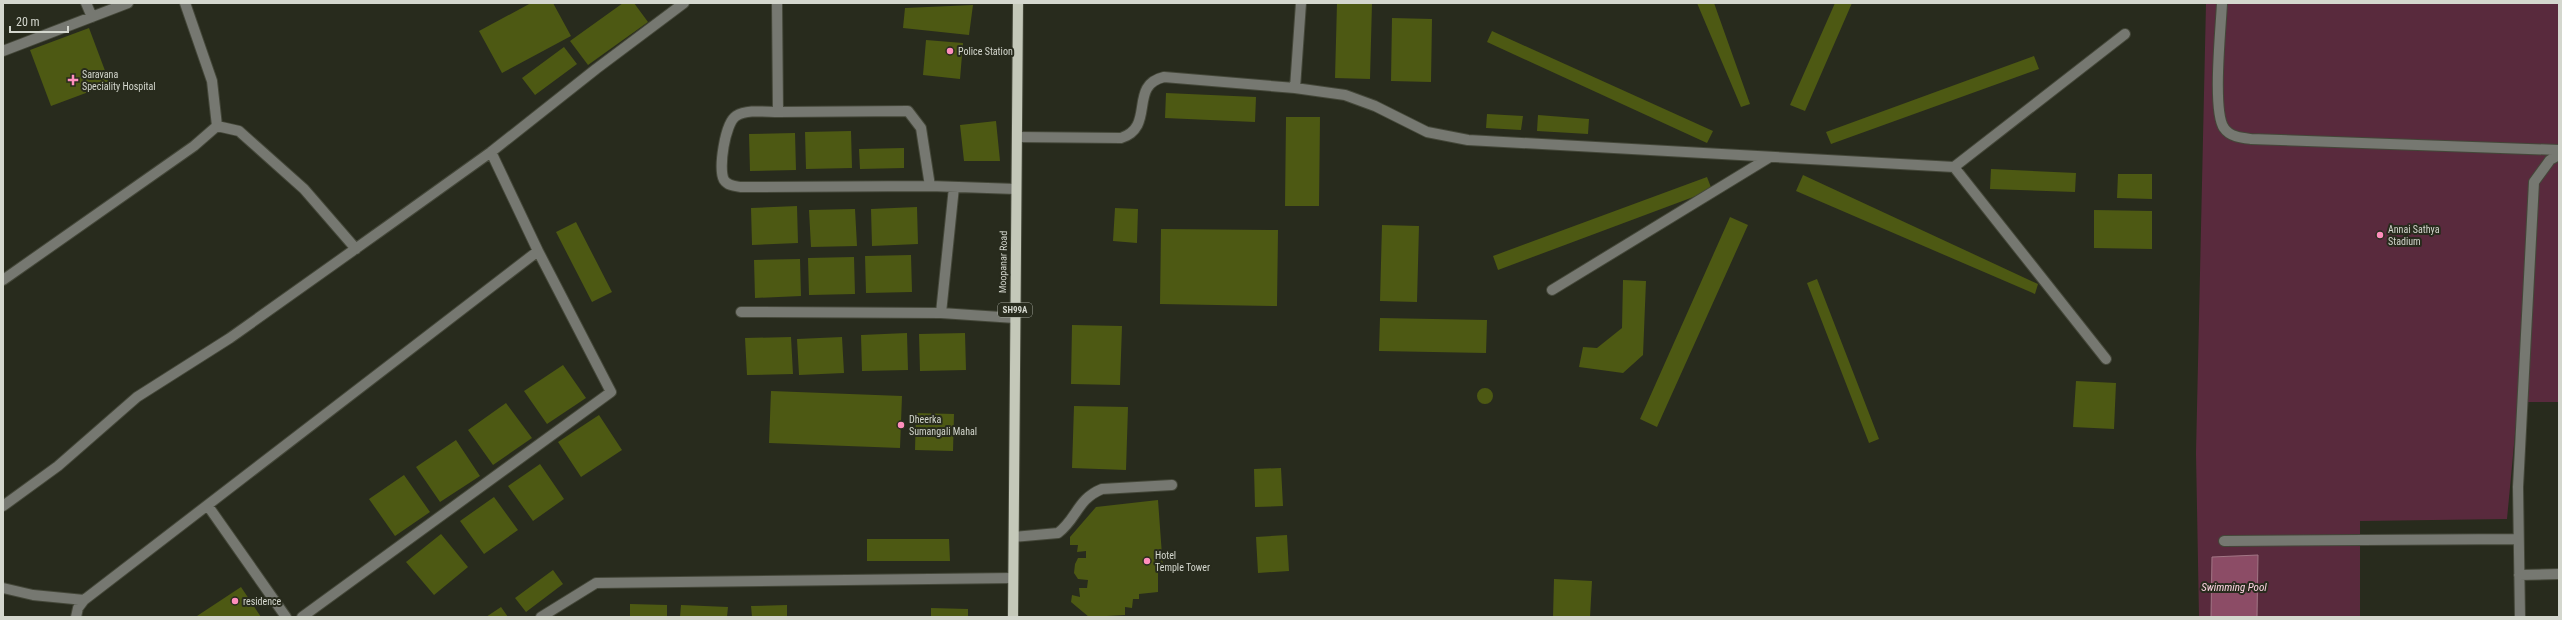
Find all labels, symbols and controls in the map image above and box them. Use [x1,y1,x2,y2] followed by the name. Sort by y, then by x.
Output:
[10,8,68,34] scale bar
[16,15,40,29] text: 20 m
[945,46,955,56] marker: Police Station
[958,46,1013,57] place label: Police Station
[82,69,156,92] place label: Saravana Speciality Hospital
[67,74,79,86] marker: Saravana Speciality Hospital
[2388,224,2440,247] place label: Annai Sathya Stadium
[2375,230,2385,240] marker: Annai Sathya Stadium
[997,231,1009,293] street label: Moopanar Road
[998,303,1032,317] road number: SH99A
[909,414,977,437] place label: Dheerka Sumangali Mahal
[896,420,906,430] marker: Dheerka Sumangali Mahal
[1155,550,1210,573] place label: Hotel Temple Tower
[1142,556,1152,566] marker: Hotel Temple Tower
[2201,581,2267,594] water label: Swimming Pool
[230,596,240,606] marker: residence
[243,596,282,607] place label: residence

